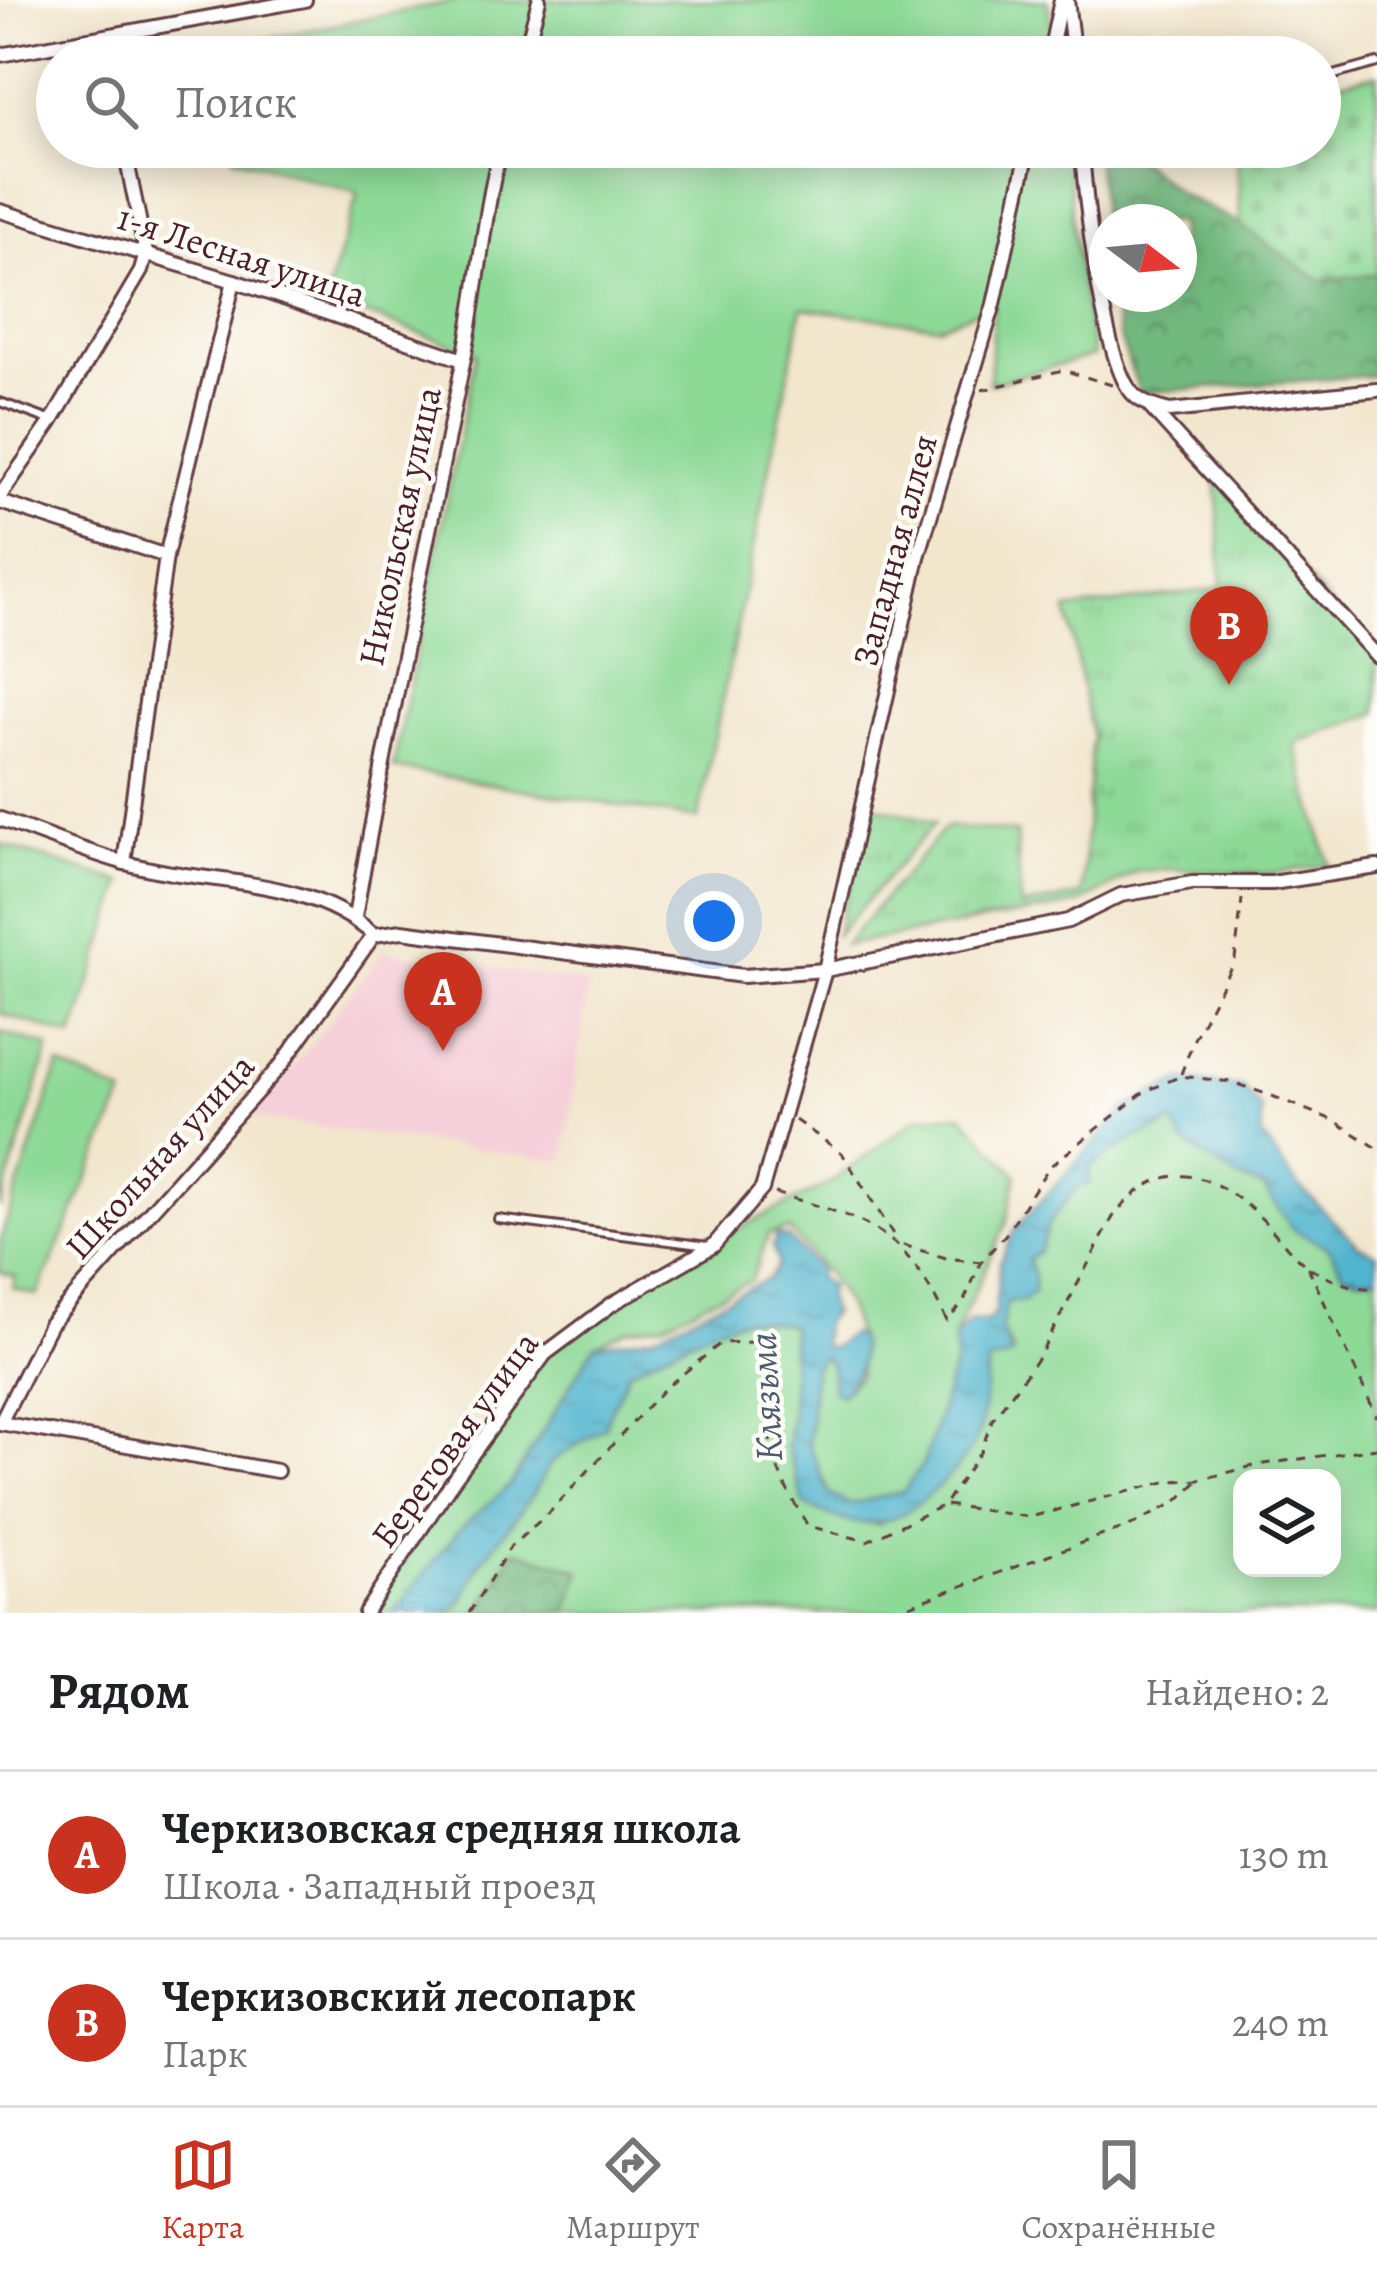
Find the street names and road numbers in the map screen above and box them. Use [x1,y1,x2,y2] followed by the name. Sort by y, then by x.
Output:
[111,192,373,319] street label: 1-я Лесная улица
[346,382,453,670] street label: Никольская улица
[840,429,949,671] street label: Западная аллея
[54,1042,265,1270] street label: Школьная улица
[359,1321,550,1557] street label: Береговая улица

